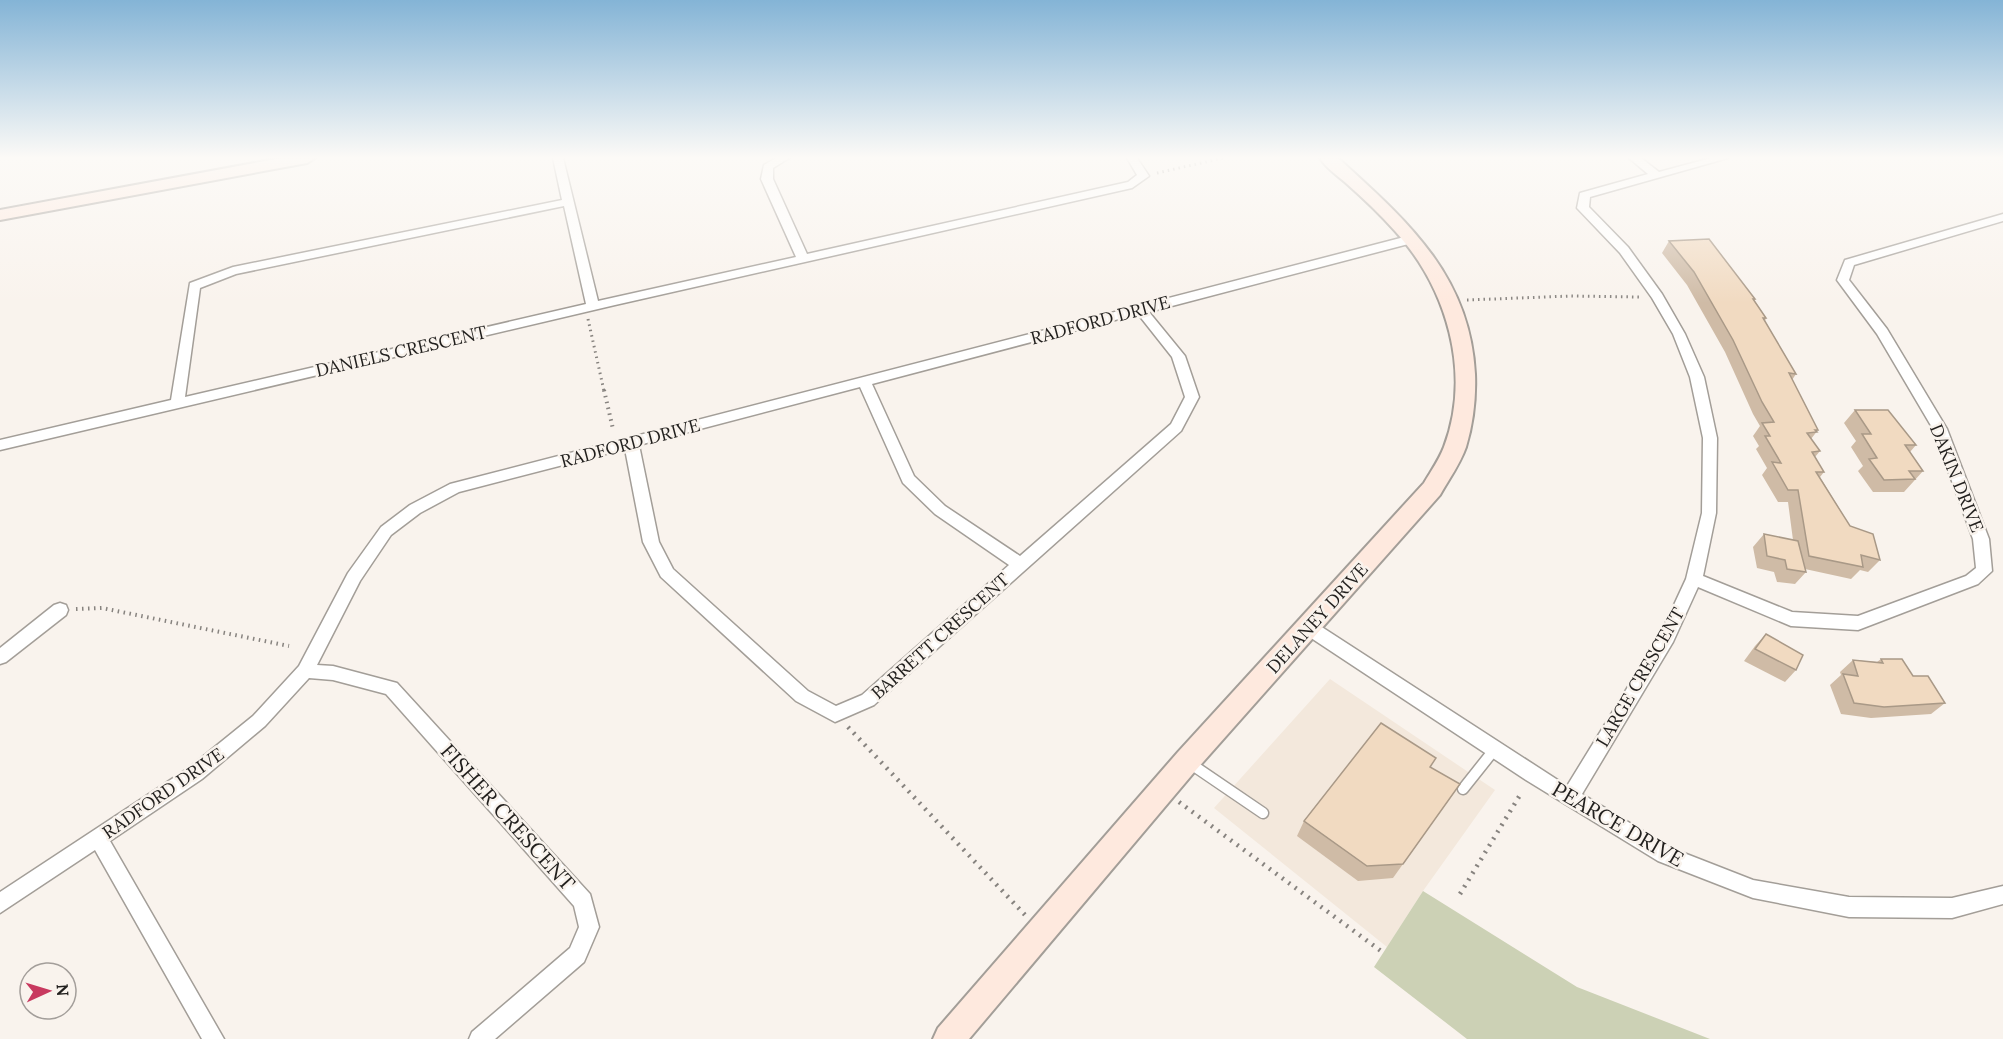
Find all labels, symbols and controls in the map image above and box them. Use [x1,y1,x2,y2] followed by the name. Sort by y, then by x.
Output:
[1028,290,1172,350] street label: RADFORD DRIVE
[313,320,489,382] street label: DANIELS CRESCENT
[558,413,702,473] street label: RADFORD DRIVE
[1925,421,1989,535] street label: DAKIN DRIVE
[1261,558,1373,678] street label: DELANEY DRIVE
[866,568,1014,704] street label: BARRETT CRESCENT
[1591,603,1690,751] street label: LARGE CRESCENT
[435,738,581,896] street label: FISHER CRESCENT
[98,742,228,844] street label: RADFORD DRIVE
[1547,775,1689,873] street label: PEARCE DRIVE
[18,961,78,1021] north arrow
[53,983,73,997] text: N

